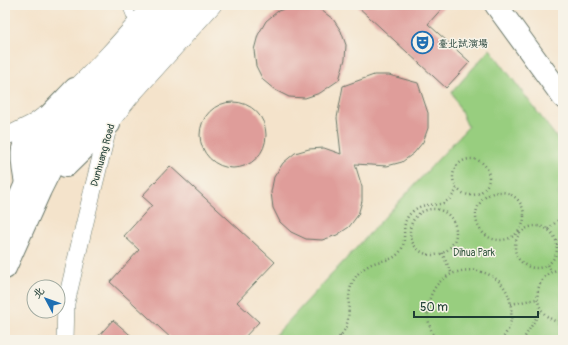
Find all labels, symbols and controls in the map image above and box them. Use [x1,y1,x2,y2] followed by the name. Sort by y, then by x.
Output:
[410,30,436,56] theatre icon: 臺北試演場
[438,38,488,50] place label: 臺北試演場
[88,123,118,188] street label: Dunhuang Road
[453,247,496,259] park label: Dihua Park
[26,279,66,319] north arrow
[30,284,47,301] text: 北
[414,293,538,319] scale bar
[420,300,448,315] text: 50 m

